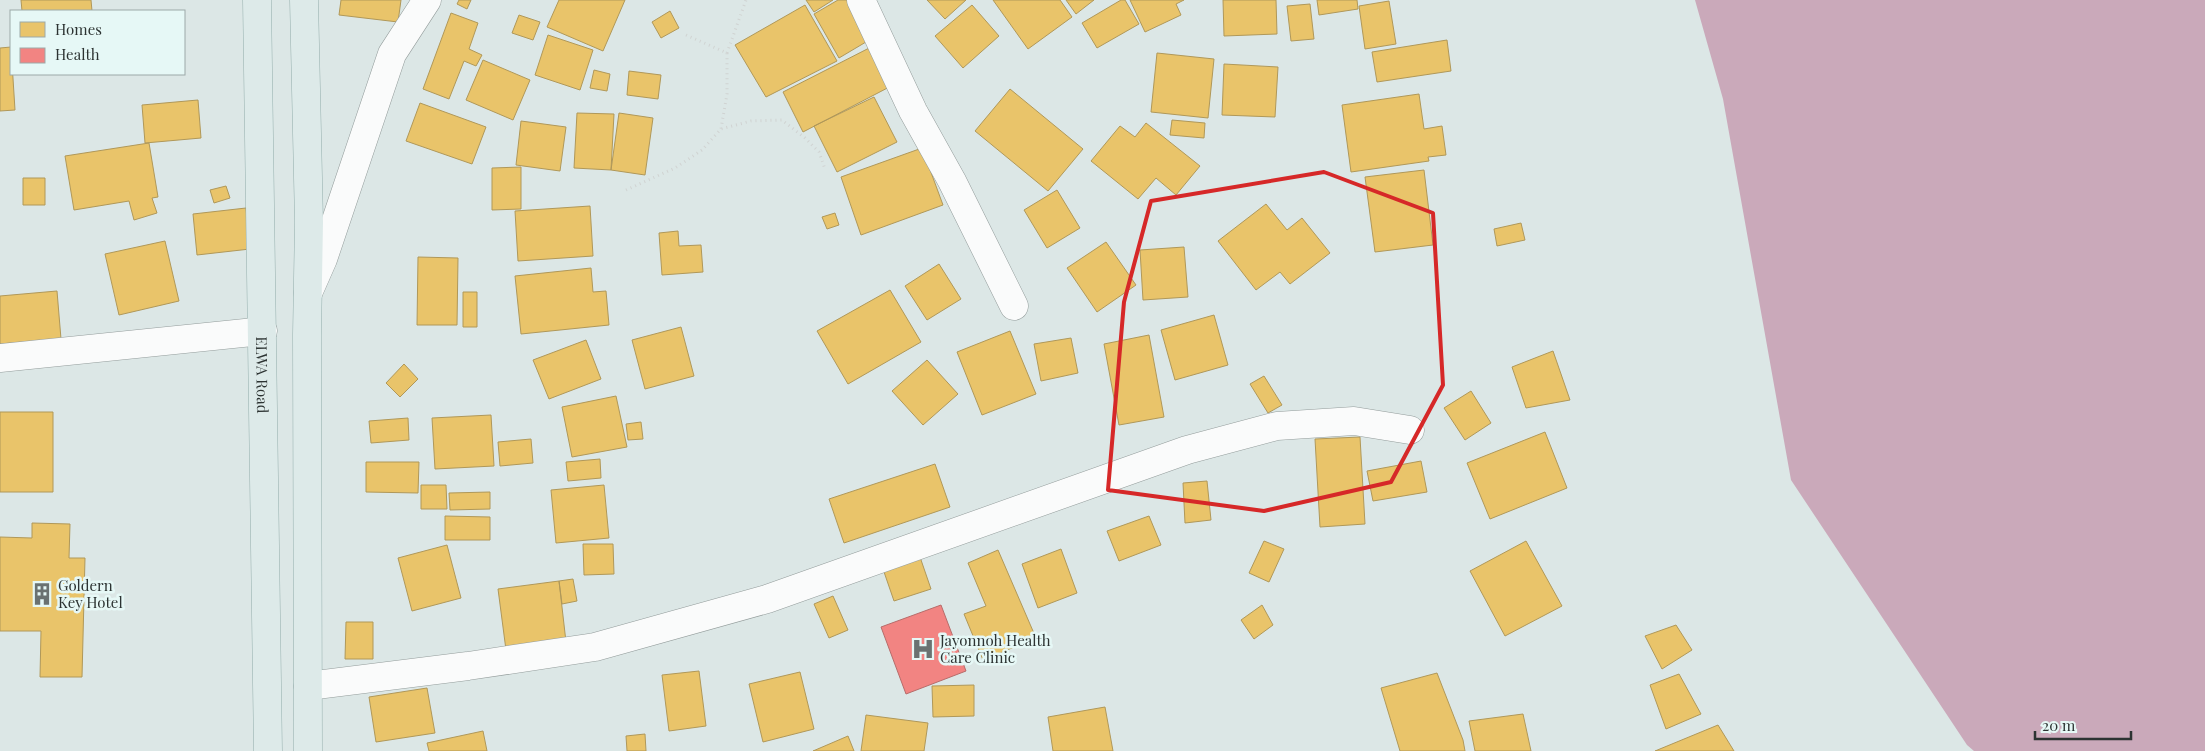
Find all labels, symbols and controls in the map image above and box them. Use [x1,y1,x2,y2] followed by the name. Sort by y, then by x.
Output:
[10,10,185,75] legend
[55,19,102,39] text: Homes
[55,44,100,64] text: Health
[252,336,273,414] street label: ELWA Road
[58,575,123,612] place label: Goldern Key Hotel
[29,581,55,607] building icon: Goldern Key Hotel
[939,630,1051,667] place label: Jayonnoh Health Care Clinic
[910,636,936,662] hospital icon: Jayonnoh Health Care Clinic
[2035,708,2131,740] scale bar
[2042,715,2076,735] text: 20 m

